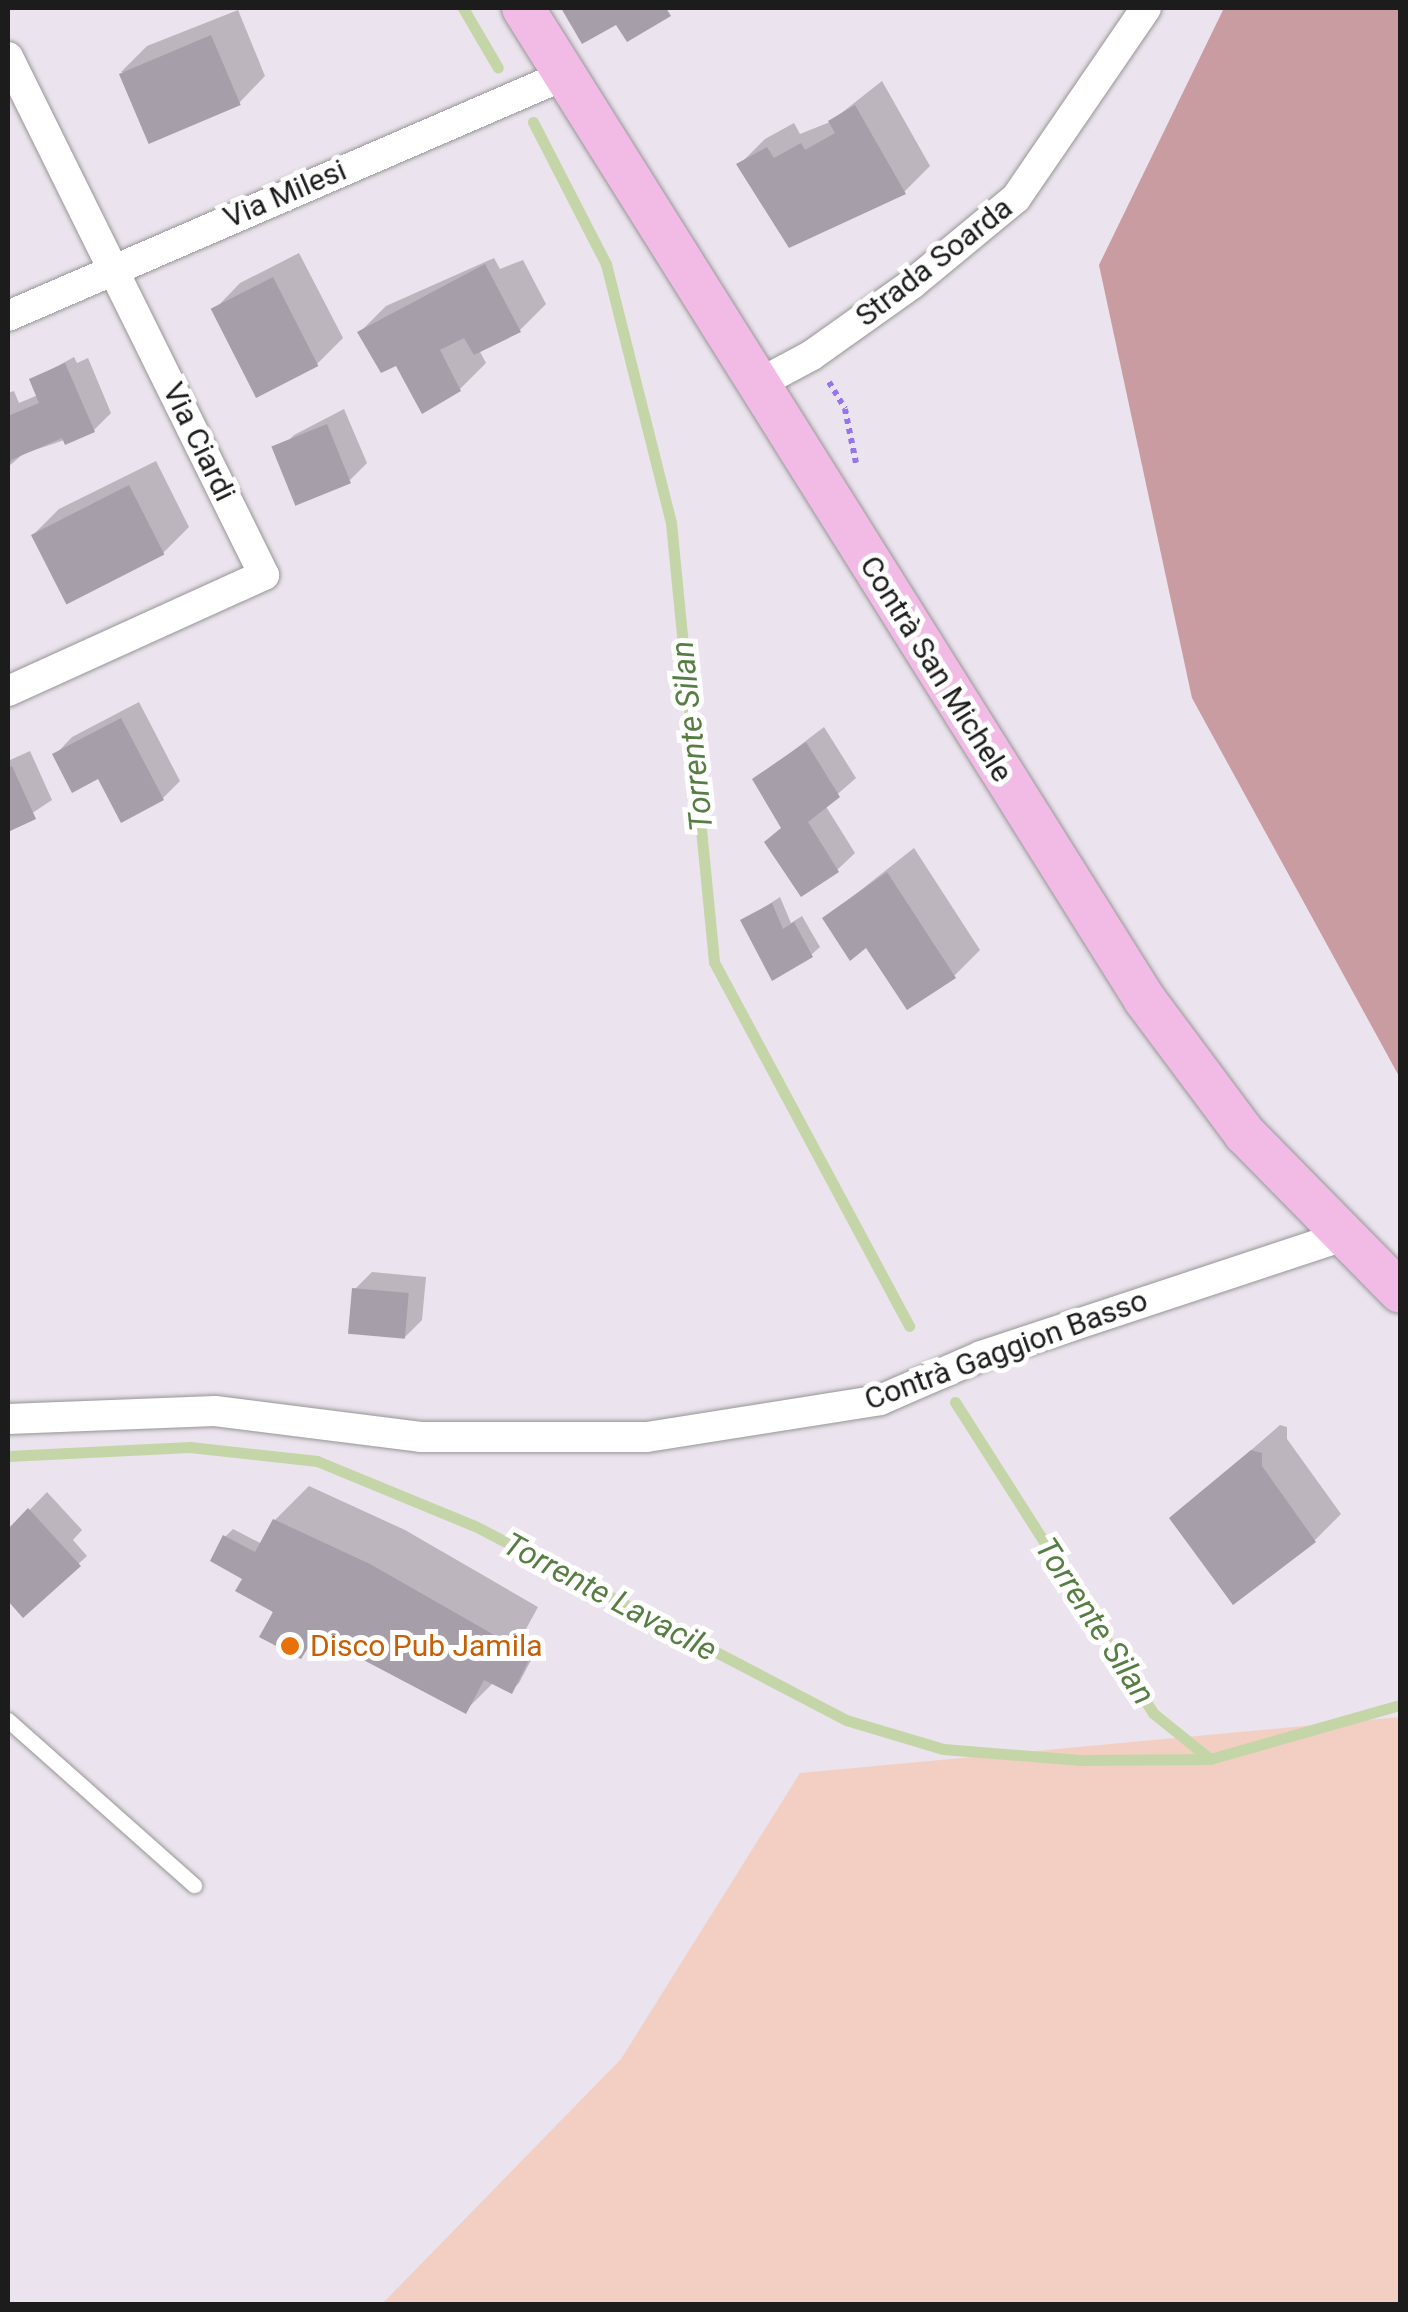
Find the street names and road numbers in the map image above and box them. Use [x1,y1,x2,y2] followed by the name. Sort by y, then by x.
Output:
[218,152,352,236] street label: Via Milesi
[849,190,1019,334] street label: Strada Soarda
[155,377,243,507] street label: Via Ciardi
[852,550,1020,788] street label: Contrà San Michele
[860,1282,1152,1418] street label: Contrà Gaggion Basso

